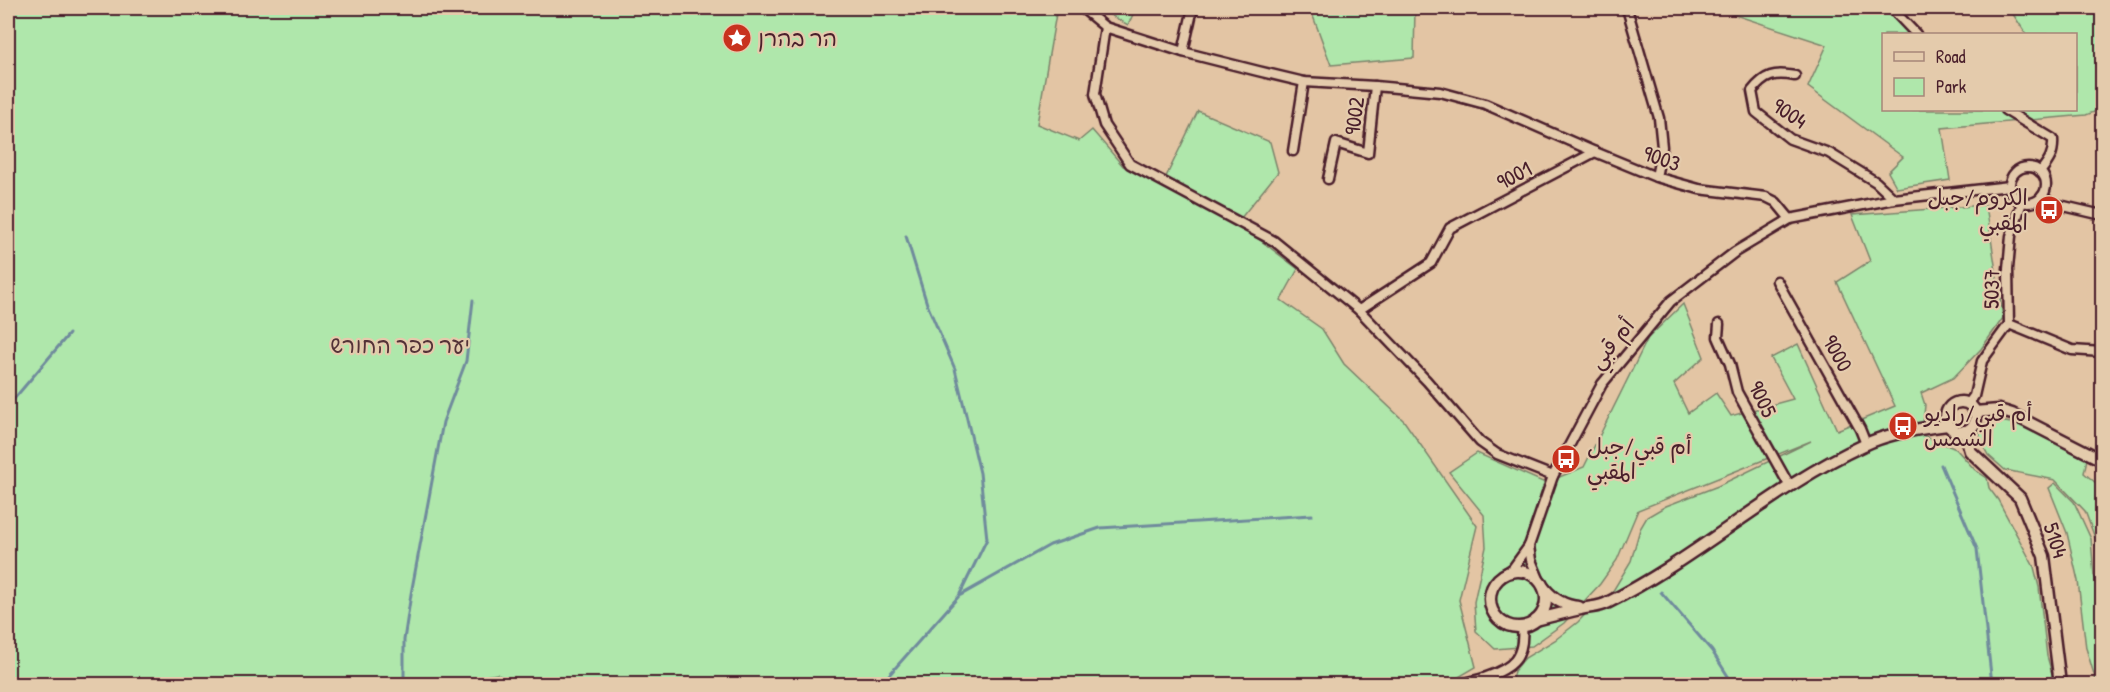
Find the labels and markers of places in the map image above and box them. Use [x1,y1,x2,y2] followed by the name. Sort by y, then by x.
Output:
[721,22,753,54] place icon: הר בהרן
[758,23,837,53] place label: הר בהרן
[1928,182,2028,242] place label: الكروم/جبل المقبي
[2033,194,2065,226] bus stop icon: الكروم/جبل المقبي
[1923,398,2033,453] place label: أم قبي/راديو الشمس
[1887,410,1919,442] bus stop icon: أم قبي/راديو الشمس
[1587,431,1692,491] place label: أم قبي/جبل المقبي
[1550,443,1582,475] bus stop icon: أم قبي/جبل المقبي

